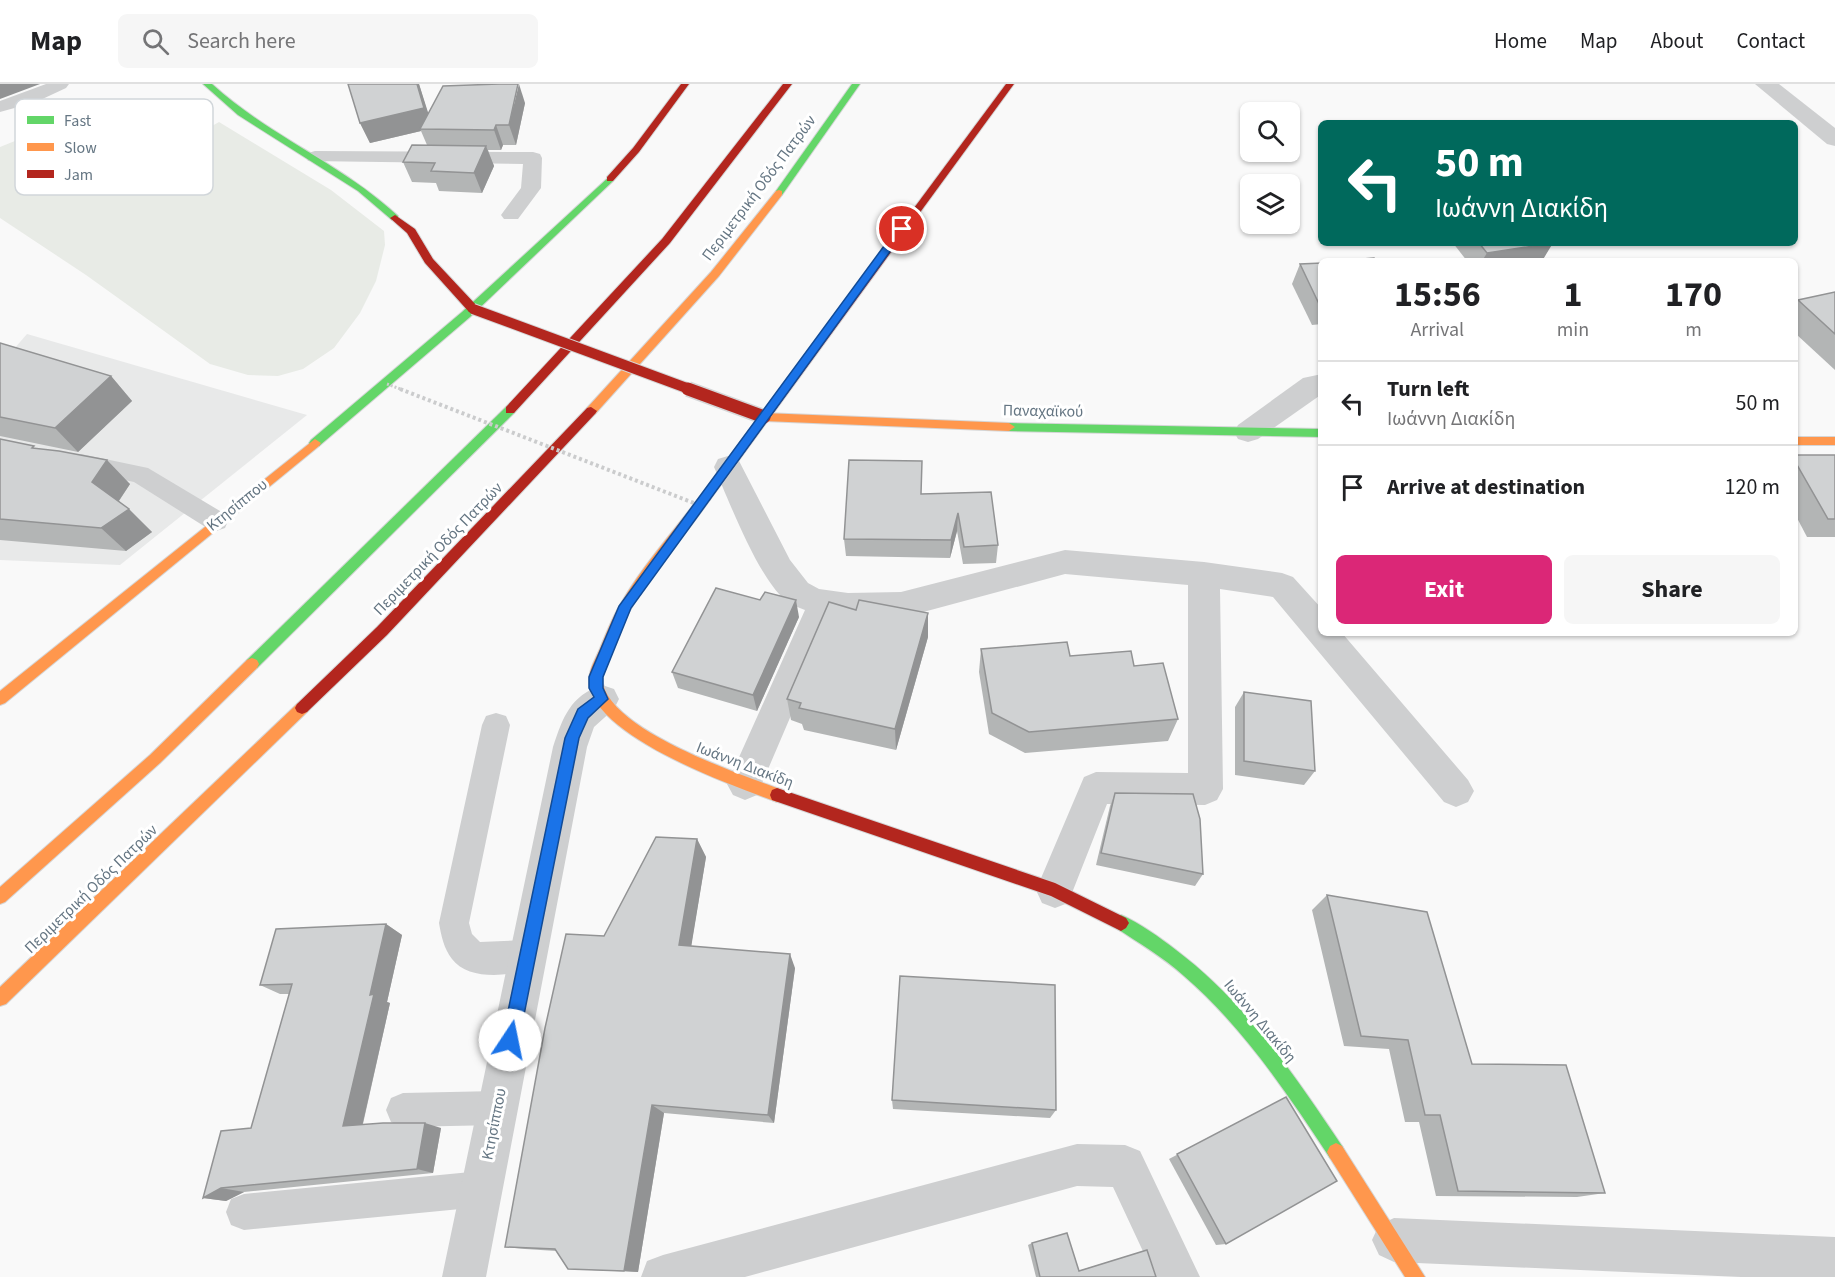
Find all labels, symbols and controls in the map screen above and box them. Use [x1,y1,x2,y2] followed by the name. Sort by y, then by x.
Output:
[118,14,538,68] search box
[30,21,82,61] text: Map
[139,25,172,58] icon: search
[187,25,296,57] text: Search here
[1494,26,1547,56] text: Home
[1580,26,1618,56] text: Map
[1651,26,1703,56] text: About
[1736,26,1805,56] text: Contact
[15,99,213,195] legend
[1240,102,1300,234] map controls
[1240,102,1300,162] button: search
[64,110,92,132] text: Fast
[697,110,821,265] street label: Περιμετρική Οδός Πατρών
[1435,133,1524,193] text: 50 m
[64,137,97,159] text: Slow
[1336,144,1414,222] icon: left
[64,164,93,186] text: Jam
[1240,174,1300,234] button: layers
[1435,189,1608,228] text: Ιωάννη Διακίδη
[876,203,927,254] pin
[885,212,918,245] icon: arrive
[1394,269,1481,320] text: 15:56
[1563,269,1582,320] text: 1
[1665,269,1722,320] text: 170
[1410,316,1464,344] text: Arrival
[1557,316,1589,344] text: min
[1685,316,1702,344] text: m
[1387,373,1469,405] text: Turn left
[1336,387,1369,420] icon: left
[1735,387,1780,419] text: 50 m
[1003,399,1083,423] street label: Παναχαϊκού
[1387,405,1515,433] text: Ιωάννη Διακίδη
[1336,471,1369,504] icon: arrive
[1387,471,1585,503] text: Arrive at destination
[1725,471,1780,503] text: 120 m
[202,474,272,536] street label: Κτησίππου
[368,477,508,620] street label: Περιμετρική Οδός Πατρών
[1336,555,1552,624] button: Exit
[1564,555,1780,624] button: Share
[693,736,797,794] street label: Ιωάννη Διακίδη
[20,819,163,959] street label: Περιμετρική Οδός Πατρών
[1219,975,1301,1067] street label: Ιωάννη Διακίδη
[478,1008,542,1072] position arrow
[476,1086,512,1162] street label: Κτησίππου

